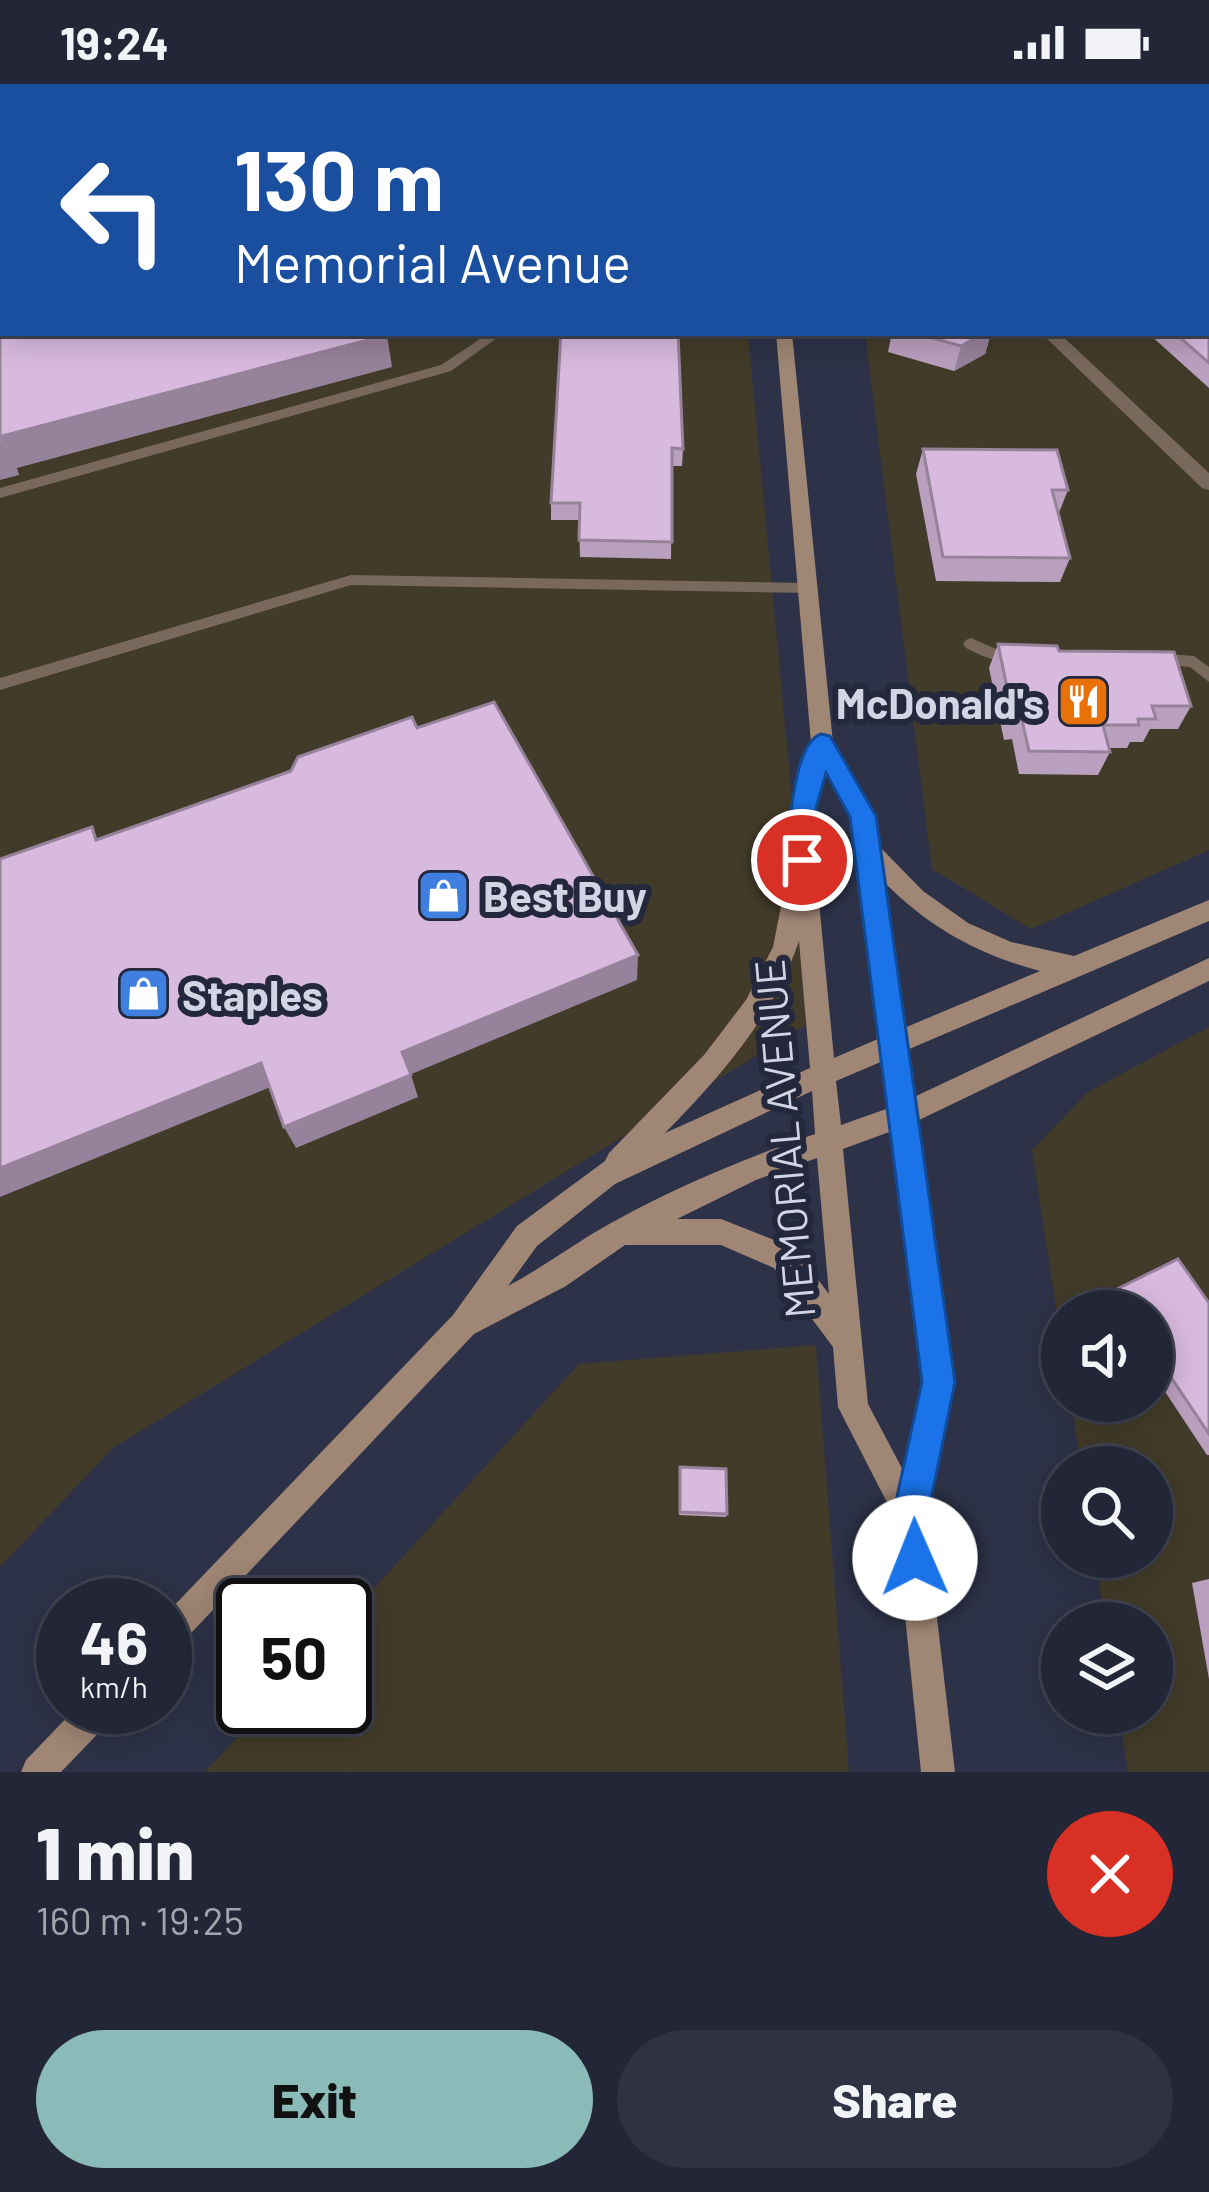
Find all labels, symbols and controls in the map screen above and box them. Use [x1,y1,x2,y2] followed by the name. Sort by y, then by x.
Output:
[60,15,169,69] text: 19:24
[234,127,444,228] text: 130 m
[36,132,192,288] icon: left
[234,229,631,294] text: Memorial Avenue
[1055,674,1111,730] restaurant icon: McDonald's
[836,677,1044,727] place label: McDonald's
[751,809,853,911] pin
[769,827,835,893] icon: arrive
[416,867,472,923] shop icon: Best Buy
[483,870,647,921] place label: Best Buy
[742,958,824,1320] street label: MEMORIAL AVENUE
[115,966,171,1022] shop icon: Staples
[182,969,323,1019] place label: Staples
[1041,1290,1173,1734] map controls
[1041,1290,1173,1422] button: sound
[1041,1446,1173,1578] button: search
[852,1495,978,1621] position arrow
[216,1578,372,1734] speed limit sign: 50
[1041,1602,1173,1734] button: layers
[80,1605,148,1677] text: 46
[80,1668,148,1704] text: km/h
[36,1808,194,1894] text: 1 min
[1047,1811,1173,1937] button: close
[36,1896,244,1943] text: 160 m · 19:25
[36,2030,593,2168] button: Exit
[617,2030,1173,2168] button: Share

